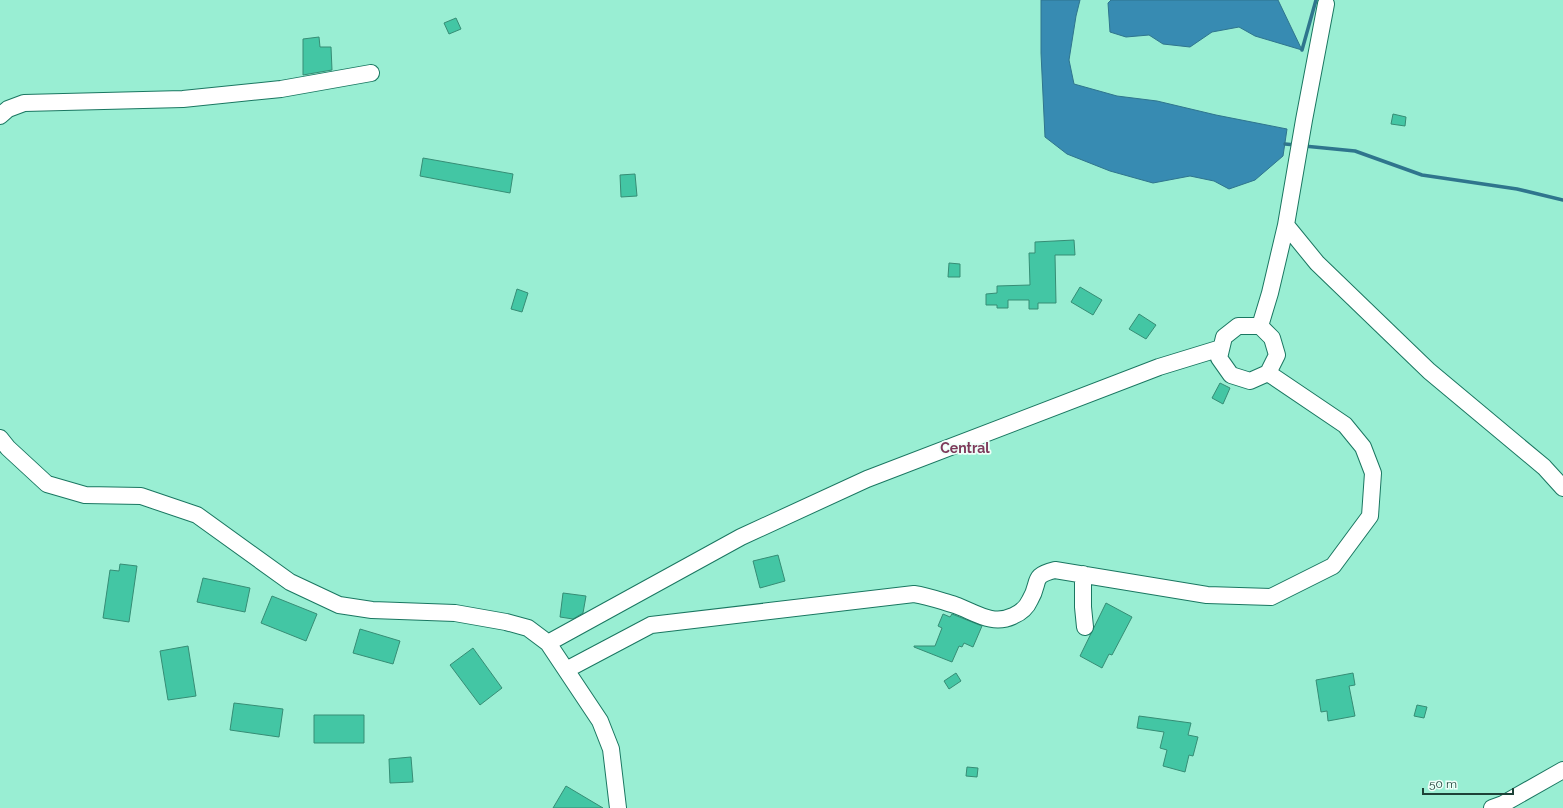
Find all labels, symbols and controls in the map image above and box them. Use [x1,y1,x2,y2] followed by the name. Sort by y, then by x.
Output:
[940,440,990,456] district label: Central
[1423,770,1513,796] scale bar
[1429,777,1457,791] text: 50 m

